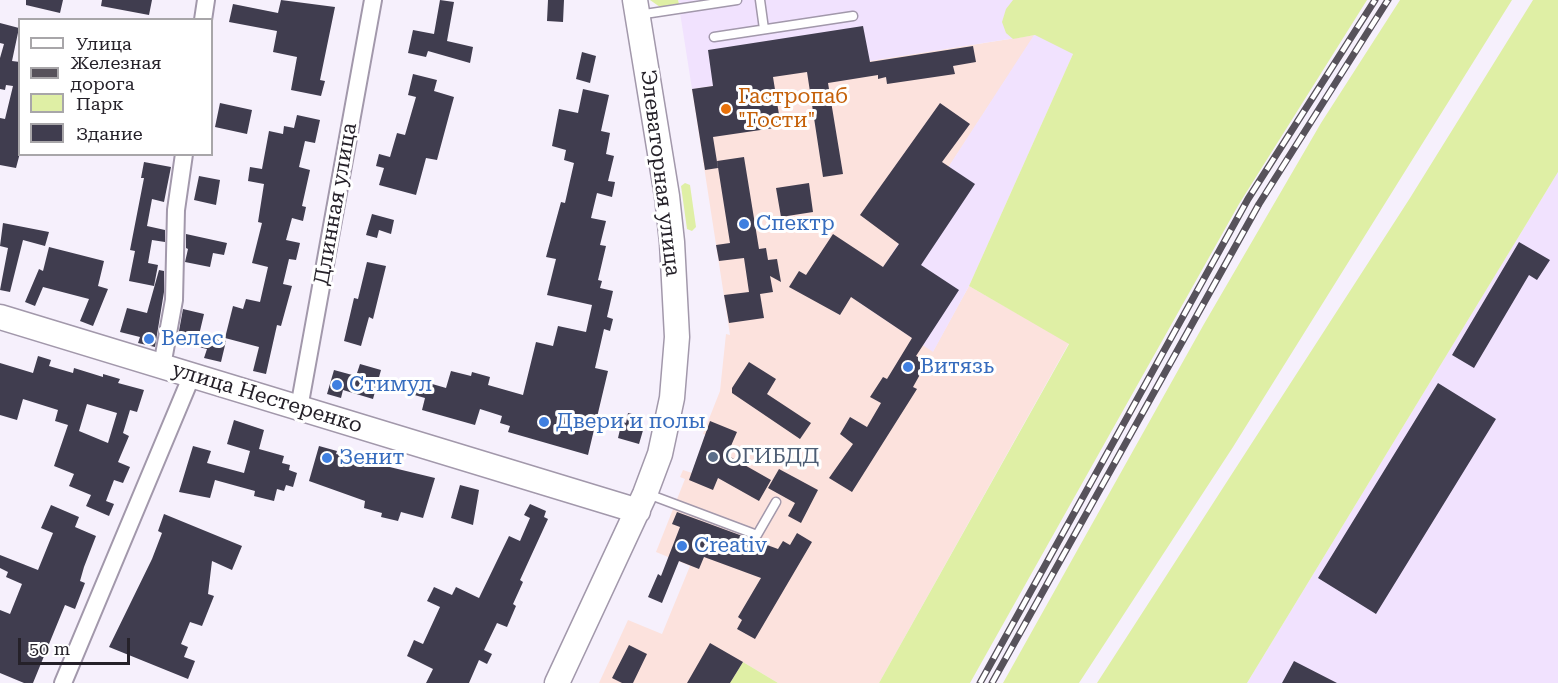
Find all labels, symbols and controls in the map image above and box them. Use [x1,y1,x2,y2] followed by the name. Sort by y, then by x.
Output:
[18,18,213,156] legend
[76,33,132,54] text: Улица
[71,52,161,94] text: Железная дорога
[635,68,685,278] street label: Элеваторная улица
[738,84,848,134] place label: Гастропаб "Гости"
[76,93,124,114] text: Парк
[719,102,733,116] marker: Гастропаб "Гости"
[309,121,363,287] street label: Длинная улица
[76,123,143,144] text: Здание
[756,211,835,237] place label: Спектр
[737,217,751,231] marker: Спектр
[161,326,223,352] place label: Велес
[142,332,156,346] marker: Велес
[920,354,994,380] place label: Витязь
[169,357,365,439] street label: улица Нестеренко
[901,360,915,374] marker: Витязь
[349,372,432,398] place label: Стимул
[330,378,344,392] marker: Стимул
[556,409,706,435] place label: Двери и полы
[537,415,551,429] marker: Двери и полы
[725,444,819,470] place label: ОГИБДД
[339,445,404,471] place label: Зенит
[706,450,720,464] marker: ОГИБДД
[320,451,334,465] marker: Зенит
[694,533,767,559] place label: Creativ
[675,539,689,553] marker: Creativ
[21,626,134,664] scale bar
[29,638,70,659] text: 50 m

